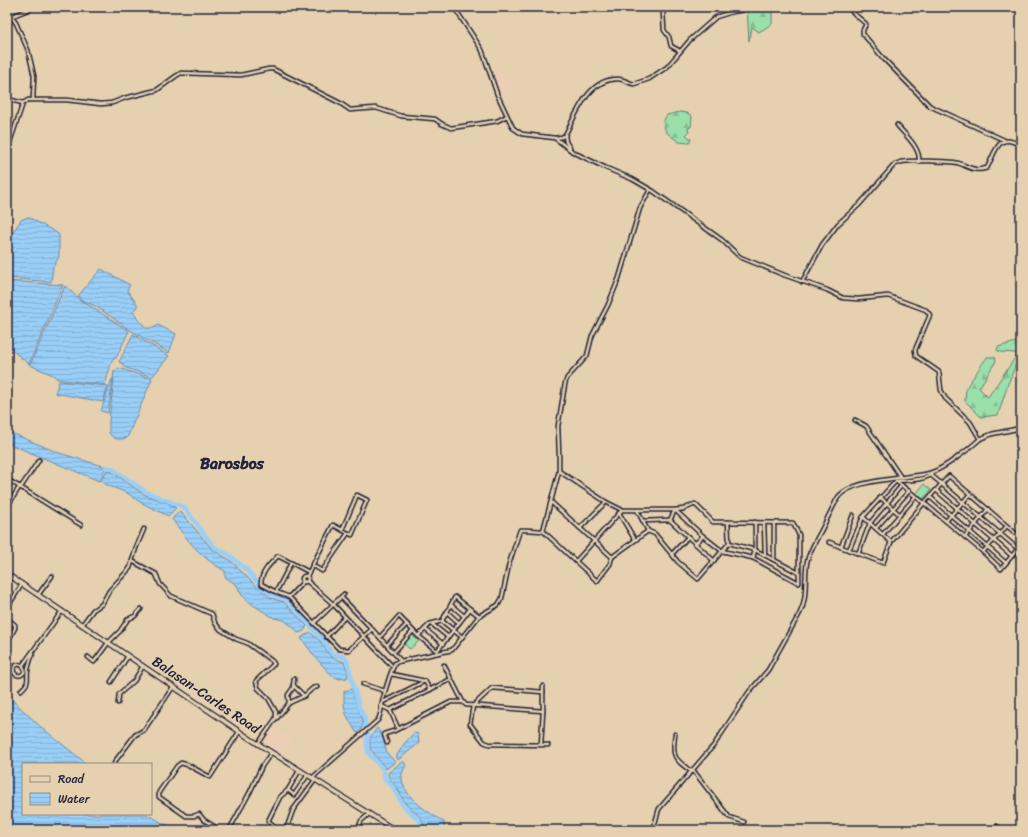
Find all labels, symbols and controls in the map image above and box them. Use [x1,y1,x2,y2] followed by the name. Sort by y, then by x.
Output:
[200,449,265,478] district label: Barosbos
[147,649,267,742] street label: Balasan-Carles Road
[22,763,152,815] legend
[58,768,85,790] text: Road
[58,788,91,810] text: Water

